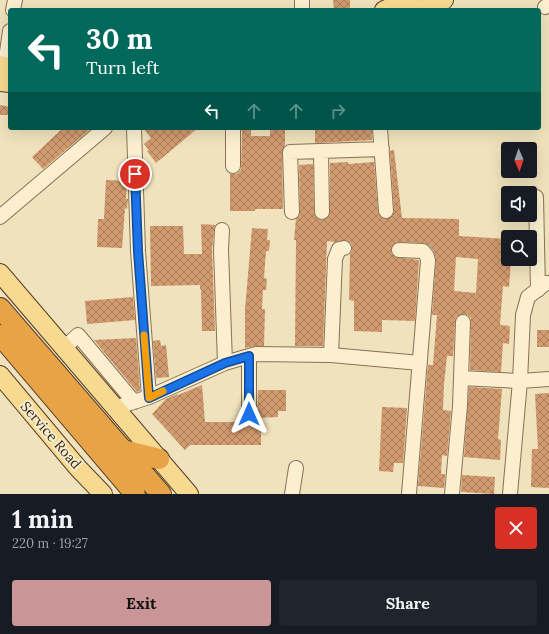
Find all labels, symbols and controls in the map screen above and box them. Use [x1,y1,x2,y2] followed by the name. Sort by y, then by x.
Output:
[86,21,153,57] text: 30 m
[20,24,72,76] icon: left
[86,56,159,79] text: Turn left
[201,100,223,122] icon: left
[243,100,265,122] icon: ahead
[285,100,307,122] icon: ahead
[327,100,349,122] icon: right
[501,142,537,178] north arrow
[501,142,537,266] map controls
[118,157,152,191] pin
[124,163,146,185] icon: arrive
[501,186,537,222] button: sound
[501,230,537,266] button: search
[228,393,270,435] position arrow
[17,397,85,473] street label: Service Road
[12,504,73,535] text: 1 min
[495,507,537,549] button: close
[12,535,88,552] text: 220 m · 19:27
[12,580,271,626] button: Exit
[279,580,537,626] button: Share

